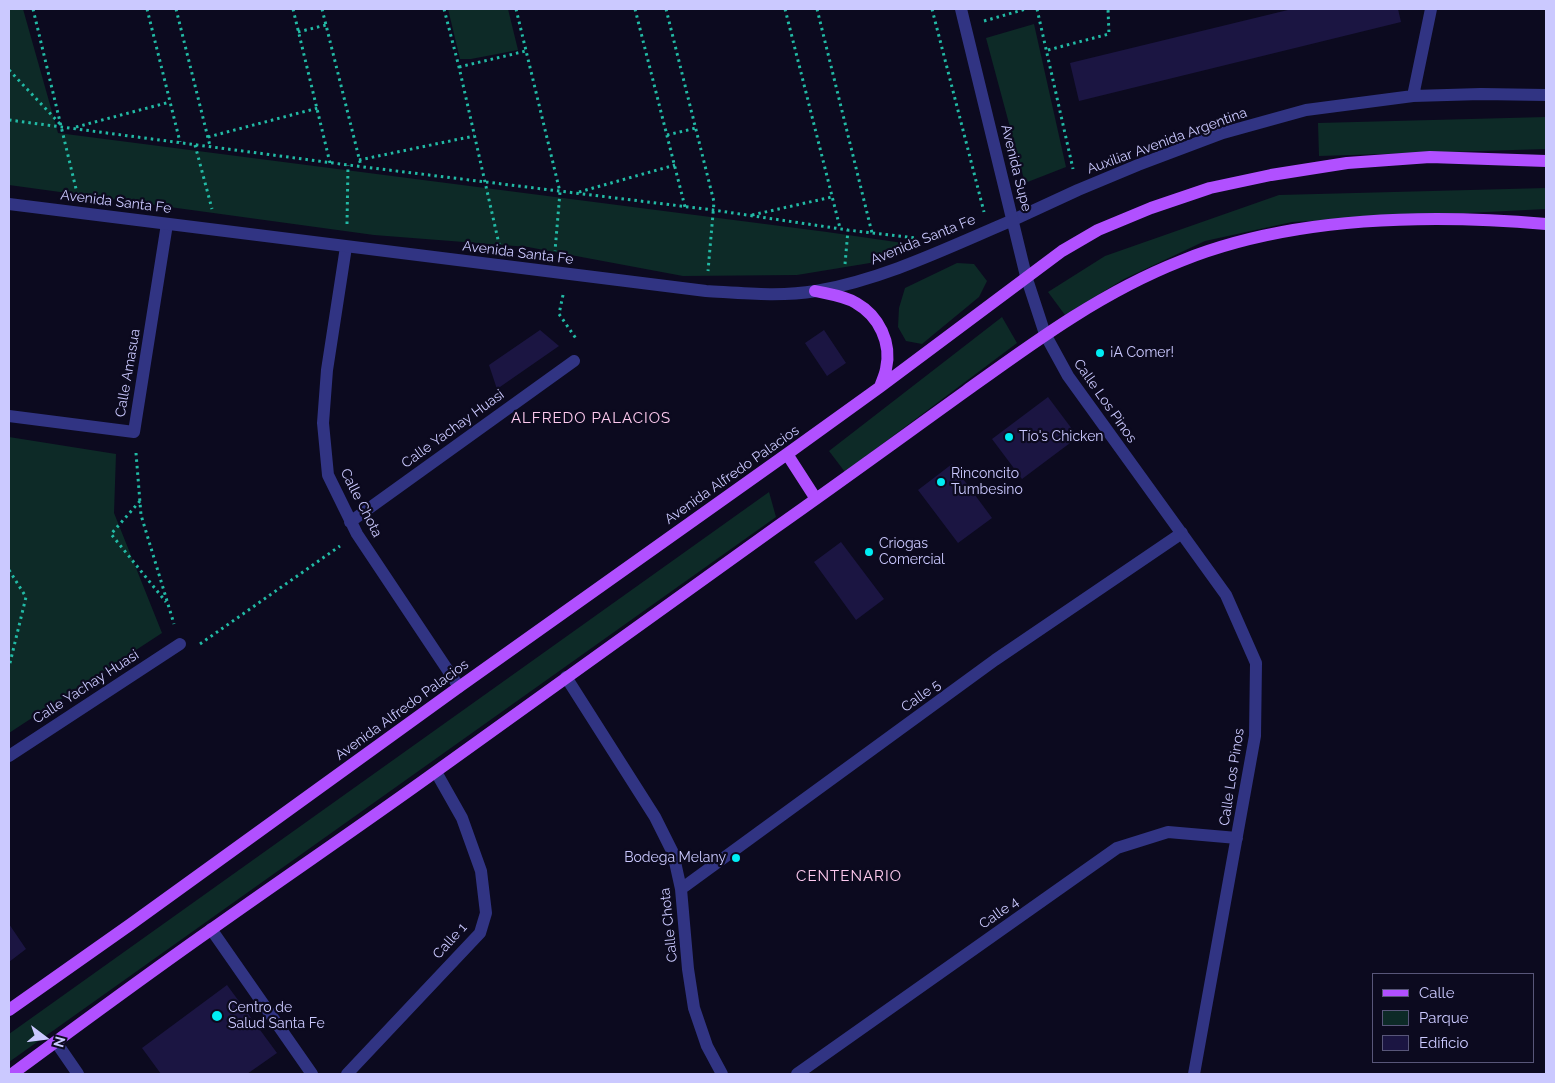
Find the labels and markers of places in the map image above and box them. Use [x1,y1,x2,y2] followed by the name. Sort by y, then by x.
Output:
[1110,345,1174,361] place label: ¡A Comer!
[1094,347,1106,359] marker: ¡A Comer!
[1019,429,1104,445] place label: Tío's Chicken
[1003,431,1015,443] marker: Tío's Chicken
[951,466,1023,498] place label: Rinconcito Tumbesino
[935,476,947,488] marker: Rinconcito Tumbesino
[879,536,945,568] place label: Criogas Comercial
[863,546,875,558] marker: Criogas Comercial
[624,850,726,866] place label: Bodega Melany
[730,852,742,864] marker: Bodega Melany
[228,1000,325,1032] place label: Centro de Salud Santa Fe
[210,1009,224,1023] marker: Centro de Salud Santa Fe

